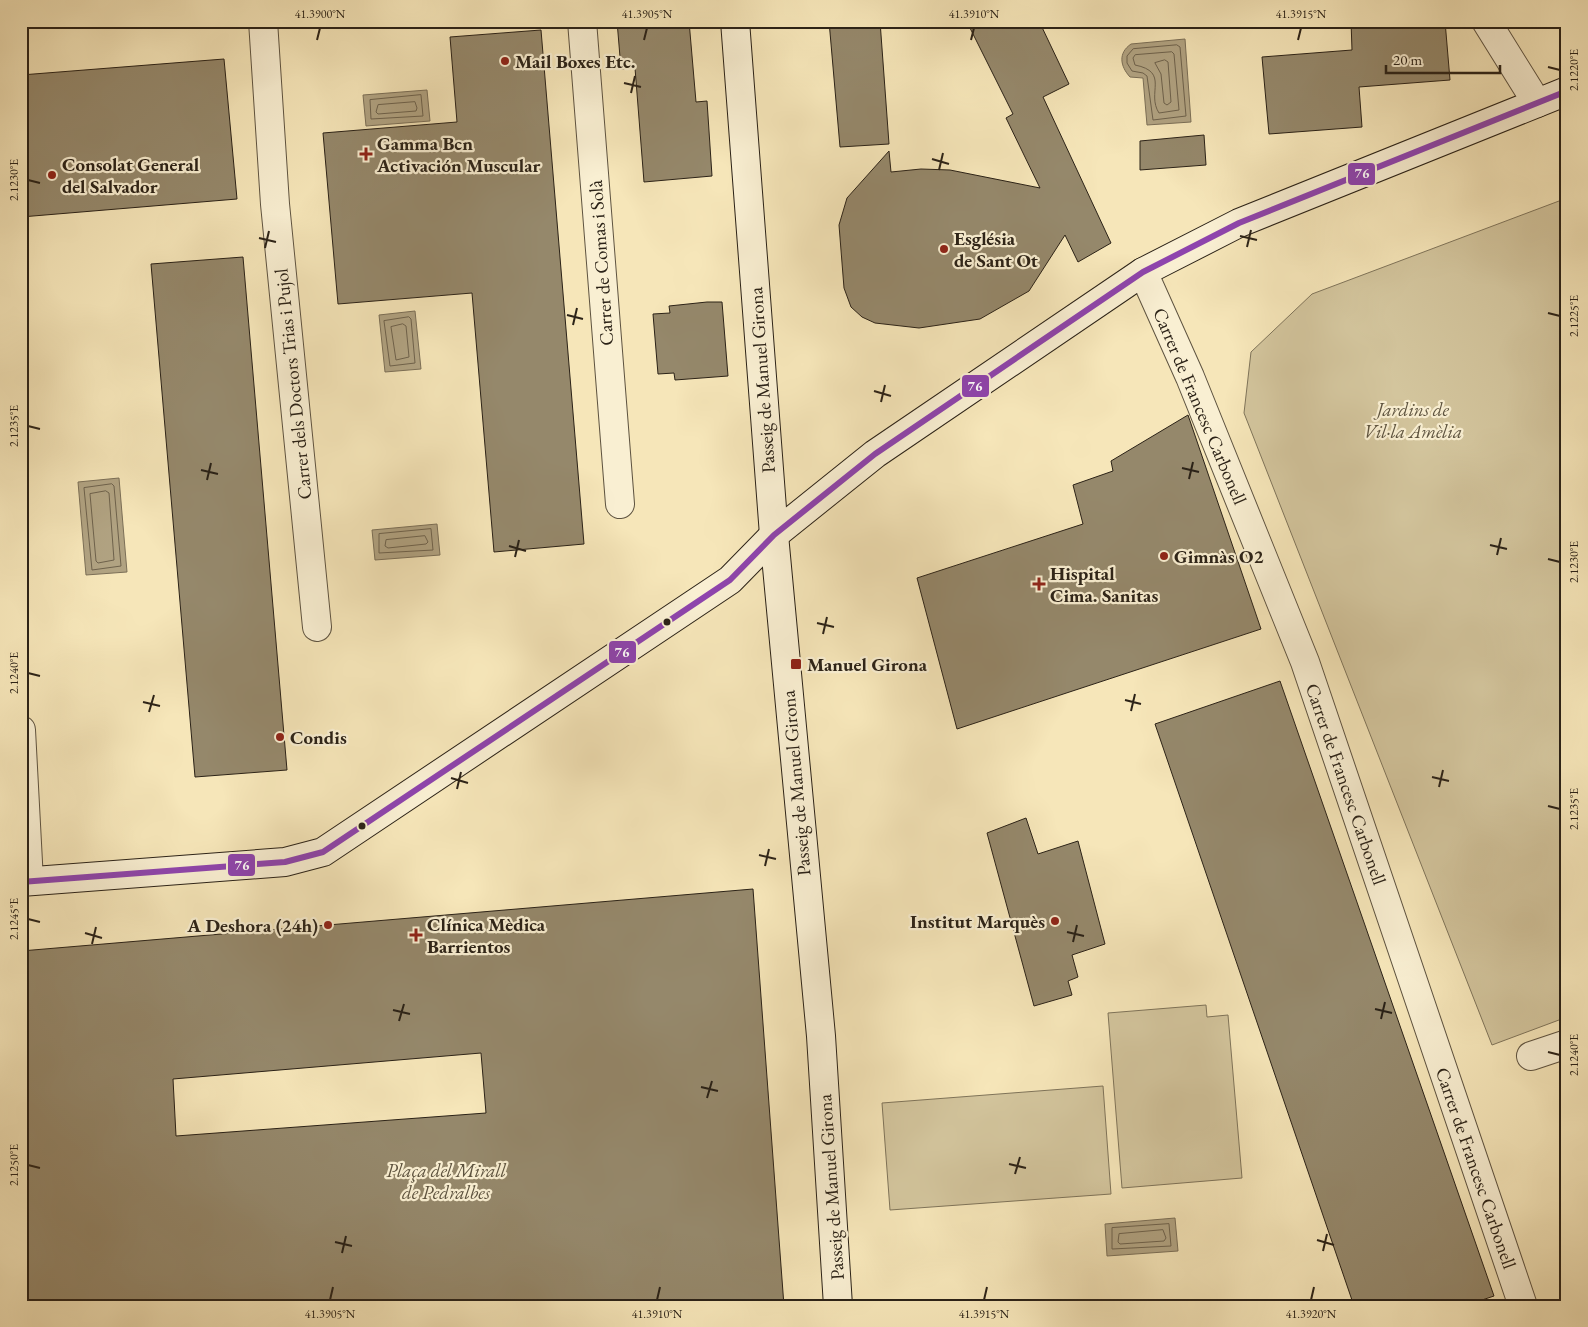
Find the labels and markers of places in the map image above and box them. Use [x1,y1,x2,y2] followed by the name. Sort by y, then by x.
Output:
[515,49,635,74] place label: Mail Boxes Etc.
[499,55,511,67] marker: Mail Boxes Etc.
[376,131,540,178] place label: Gamma Bcn Activación Muscular
[359,147,373,161] marker: Gamma Bcn Activación Muscular
[62,152,200,199] place label: Consolat General del Salvador
[46,169,58,181] marker: Consolat General del Salvador
[954,226,1038,273] place label: Església de Sant Ot
[938,243,950,255] marker: Església de Sant Ot
[1174,544,1264,569] place label: Gimnàs O2
[1158,550,1170,562] marker: Gimnàs O2
[1050,561,1158,608] place label: Hispital Cima. Sanitas
[1032,577,1046,591] marker: Hispital Cima. Sanitas
[662,617,672,627] unlabelled marker
[807,652,928,677] place label: Manuel Girona
[789,657,803,671] marker: Manuel Girona
[290,725,347,750] place label: Condis
[274,731,286,743] marker: Condis
[357,821,367,831] unlabelled marker
[910,909,1045,934] place label: Institut Marquès
[427,912,546,959] place label: Clínica Mèdica Barrientos
[186,913,318,938] place label: A Deshora (24h)
[1049,915,1061,927] marker: Institut Marquès
[322,919,334,931] marker: A Deshora (24h)
[409,928,423,942] marker: Clínica Mèdica Barrientos

